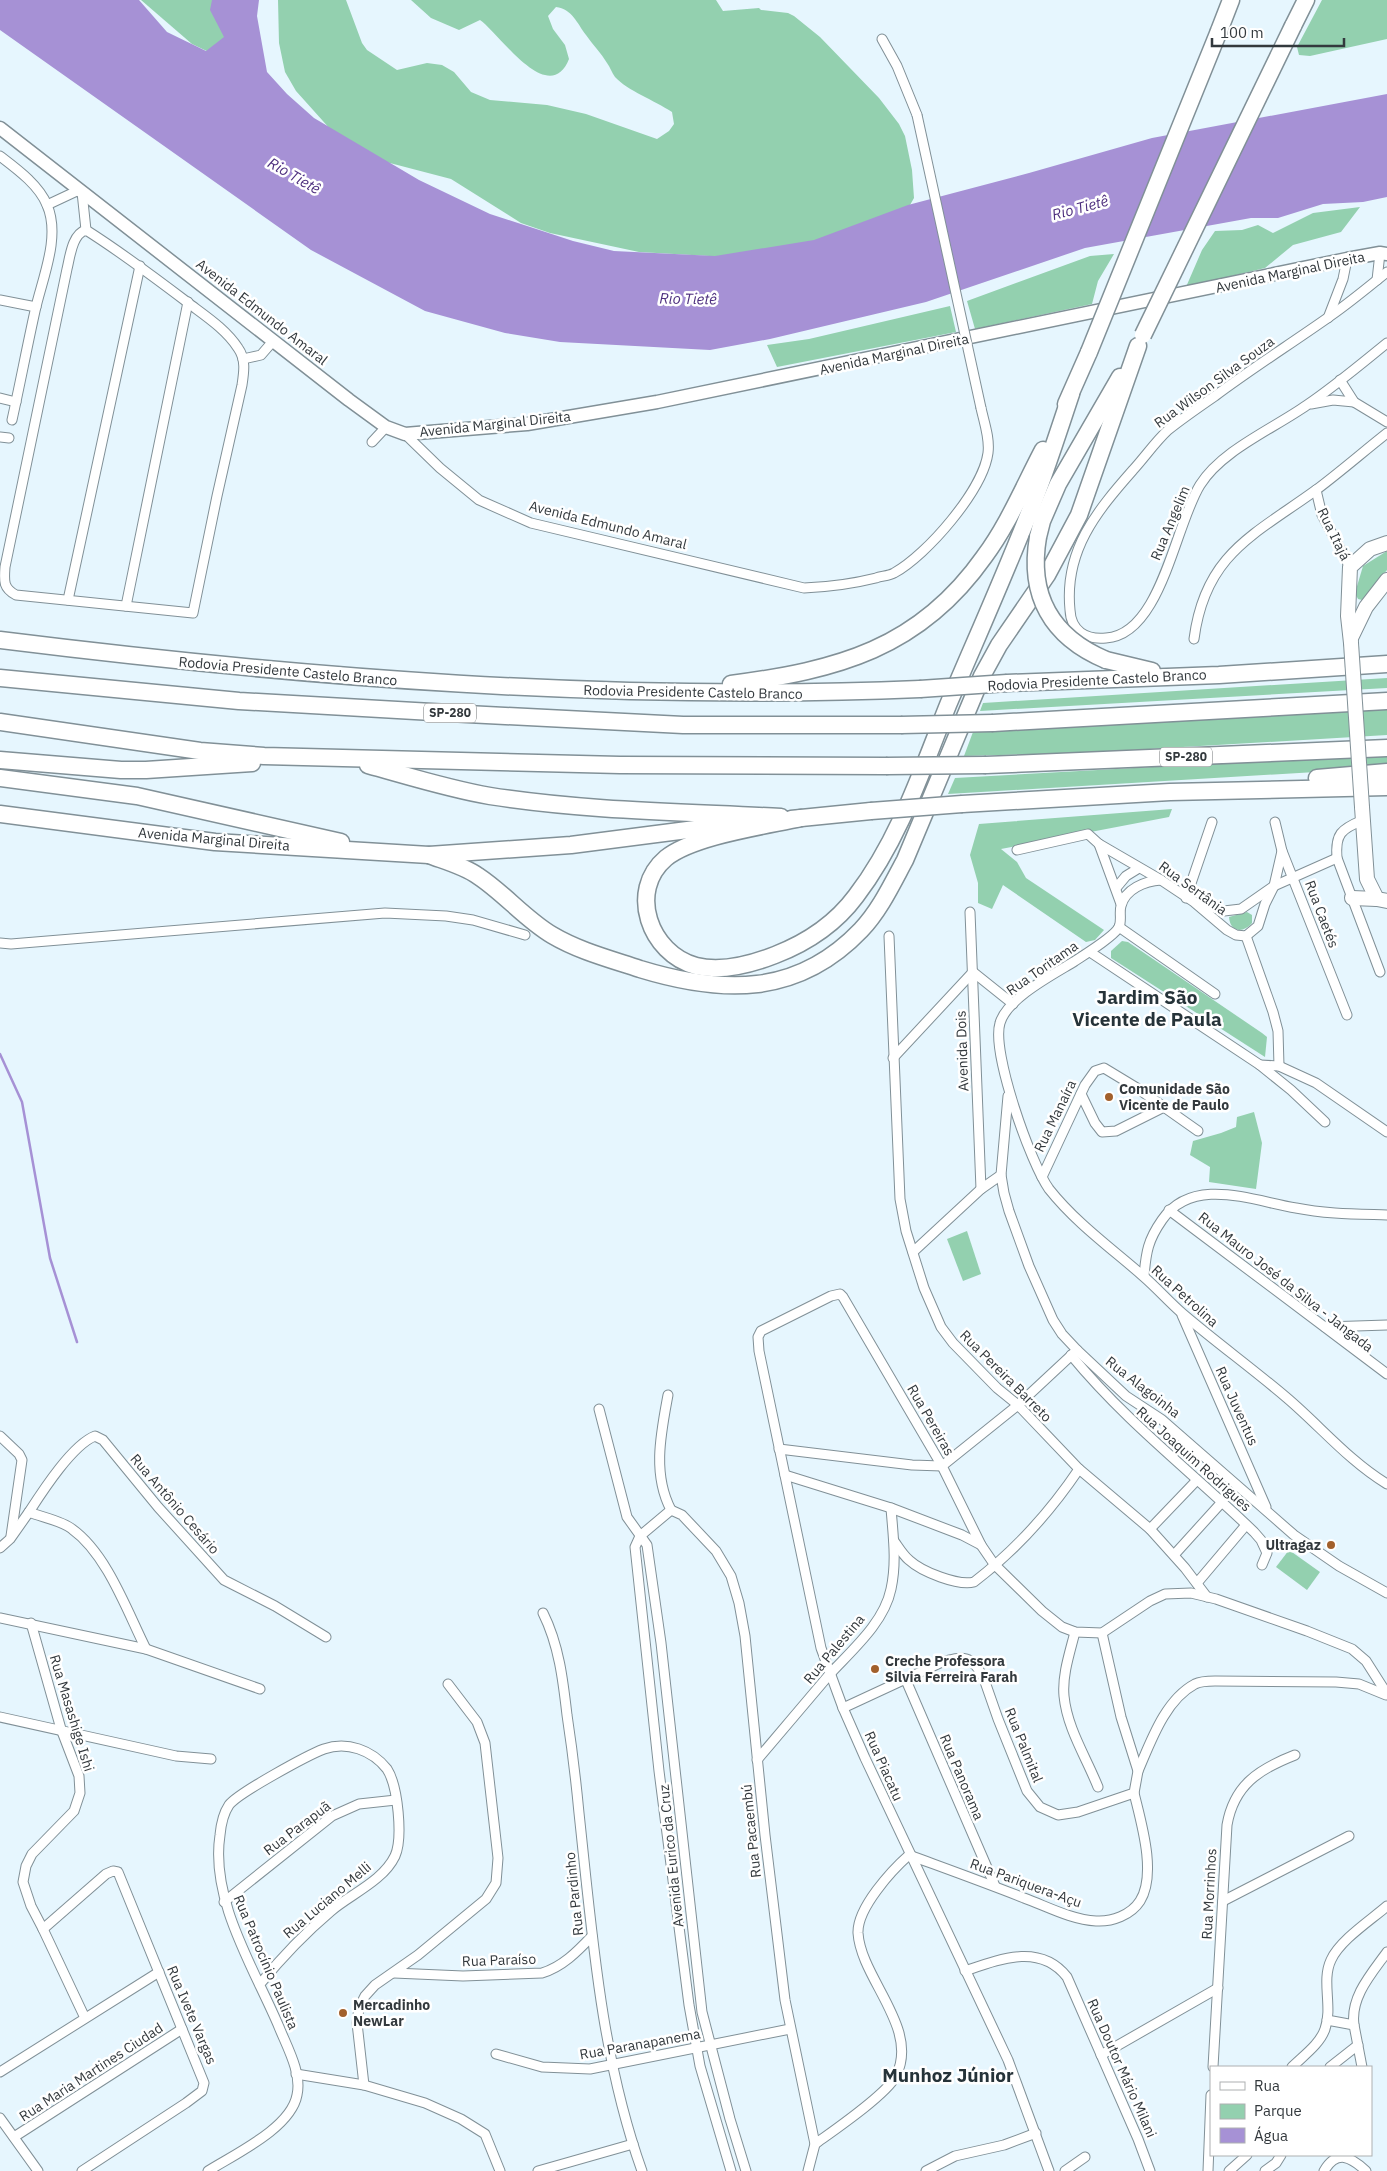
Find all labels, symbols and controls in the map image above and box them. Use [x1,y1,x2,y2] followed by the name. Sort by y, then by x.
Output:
[1212,15,1344,47] scale bar
[1220,23,1264,42] text: 100 m
[265,153,324,198] water label: Rio Tietê
[1050,191,1110,224] water label: Rio Tietê
[1214,247,1367,297] street label: Avenida Marginal Direita
[193,255,332,369] street label: Avenida Edmundo Amaral
[659,288,717,309] water label: Rio Tietê
[818,329,971,379] street label: Avenida Marginal Direita
[1150,332,1278,432] street label: Rua Wilson Silva Souza
[418,407,572,441] street label: Avenida Marginal Direita
[1146,483,1194,563] street label: Rua Angelim
[527,497,689,553] street label: Avenida Edmundo Amaral
[1313,505,1355,564] street label: Rua Itajá
[178,652,398,690] street label: Rodovia Presidente Castelo Branco
[987,665,1207,695] street label: Rodovia Presidente Castelo Branco
[583,681,803,703] street label: Rodovia Presidente Castelo Branco
[424,704,476,722] road number: SP-280
[1160,748,1212,766] road number: SP-280
[137,823,291,855] street label: Avenida Marginal Direita
[1155,857,1231,919] street label: Rua Sertânia
[1301,878,1343,950] street label: Rua Caetés
[1003,936,1082,999] street label: Rua Toritama
[1072,985,1222,1031] district label: Jardim São Vicente de Paula
[952,1010,972,1092] street label: Avenida Dois
[1030,1077,1080,1155] street label: Rua Manaíra
[1119,1080,1230,1114] place label: Comunidade São Vicente de Paulo
[1103,1091,1115,1103] marker: Comunidade São Vicente de Paulo
[1195,1208,1377,1356] street label: Rua Mauro José da Silva - Jangada
[1148,1261,1223,1331] street label: Rua Petrolina
[956,1326,1056,1426] street label: Rua Pereira Barreto
[1102,1352,1184,1422] street label: Rua Alagoinha
[1212,1364,1263,1449] street label: Rua Juventus
[903,1381,959,1459] street label: Rua Pereiras
[1133,1403,1255,1515] street label: Rua Joaquim Rodrigues
[127,1450,224,1558] street label: Rua Antônio Cesário
[1265,1536,1321,1554] place label: Ultragaz
[1325,1539,1337,1551] marker: Ultragaz
[800,1610,869,1688] street label: Rua Palestina
[46,1652,98,1774] street label: Rua Masashige Ishi
[885,1652,1018,1686] place label: Creche Professora Silvia Ferreira Farah
[869,1663,881,1675] marker: Creche Professora Silvia Ferreira Farah
[1001,1705,1047,1785] street label: Rua Palmital
[861,1728,907,1804] street label: Rua Piacatu
[936,1731,988,1823] street label: Rua Panorama
[654,1783,687,1928] street label: Avenida Eurico da Cruz
[737,1783,765,1879] street label: Rua Pacaembú
[260,1797,335,1859] street label: Rua Parapuã
[1198,1848,1220,1940] street label: Rua Morrinhos
[561,1851,587,1937] street label: Rua Pardinho
[968,1854,1084,1912] street label: Rua Pariquera-Açu
[279,1858,375,1942] street label: Rua Luciano Melli
[229,1892,303,2033] street label: Rua Patrocínio Paulista
[462,1950,537,1970] street label: Rua Paraíso
[163,1963,221,2067] street label: Rua Ivete Vargas
[353,1996,430,2030] place label: Mercadinho NewLar
[1083,1996,1161,2140] street label: Rua Doutor Mário Milani
[337,2007,349,2019] marker: Mercadinho NewLar
[16,2019,166,2125] street label: Rua Maria Martines Ciudad
[578,2024,702,2063] street label: Rua Paranapanema
[882,2063,1014,2087] district label: Munhoz Júnior
[1210,2066,1372,2156] legend
[1254,2076,1280,2095] text: Rua
[1254,2101,1302,2120] text: Parque
[1254,2126,1288,2145] text: Água

